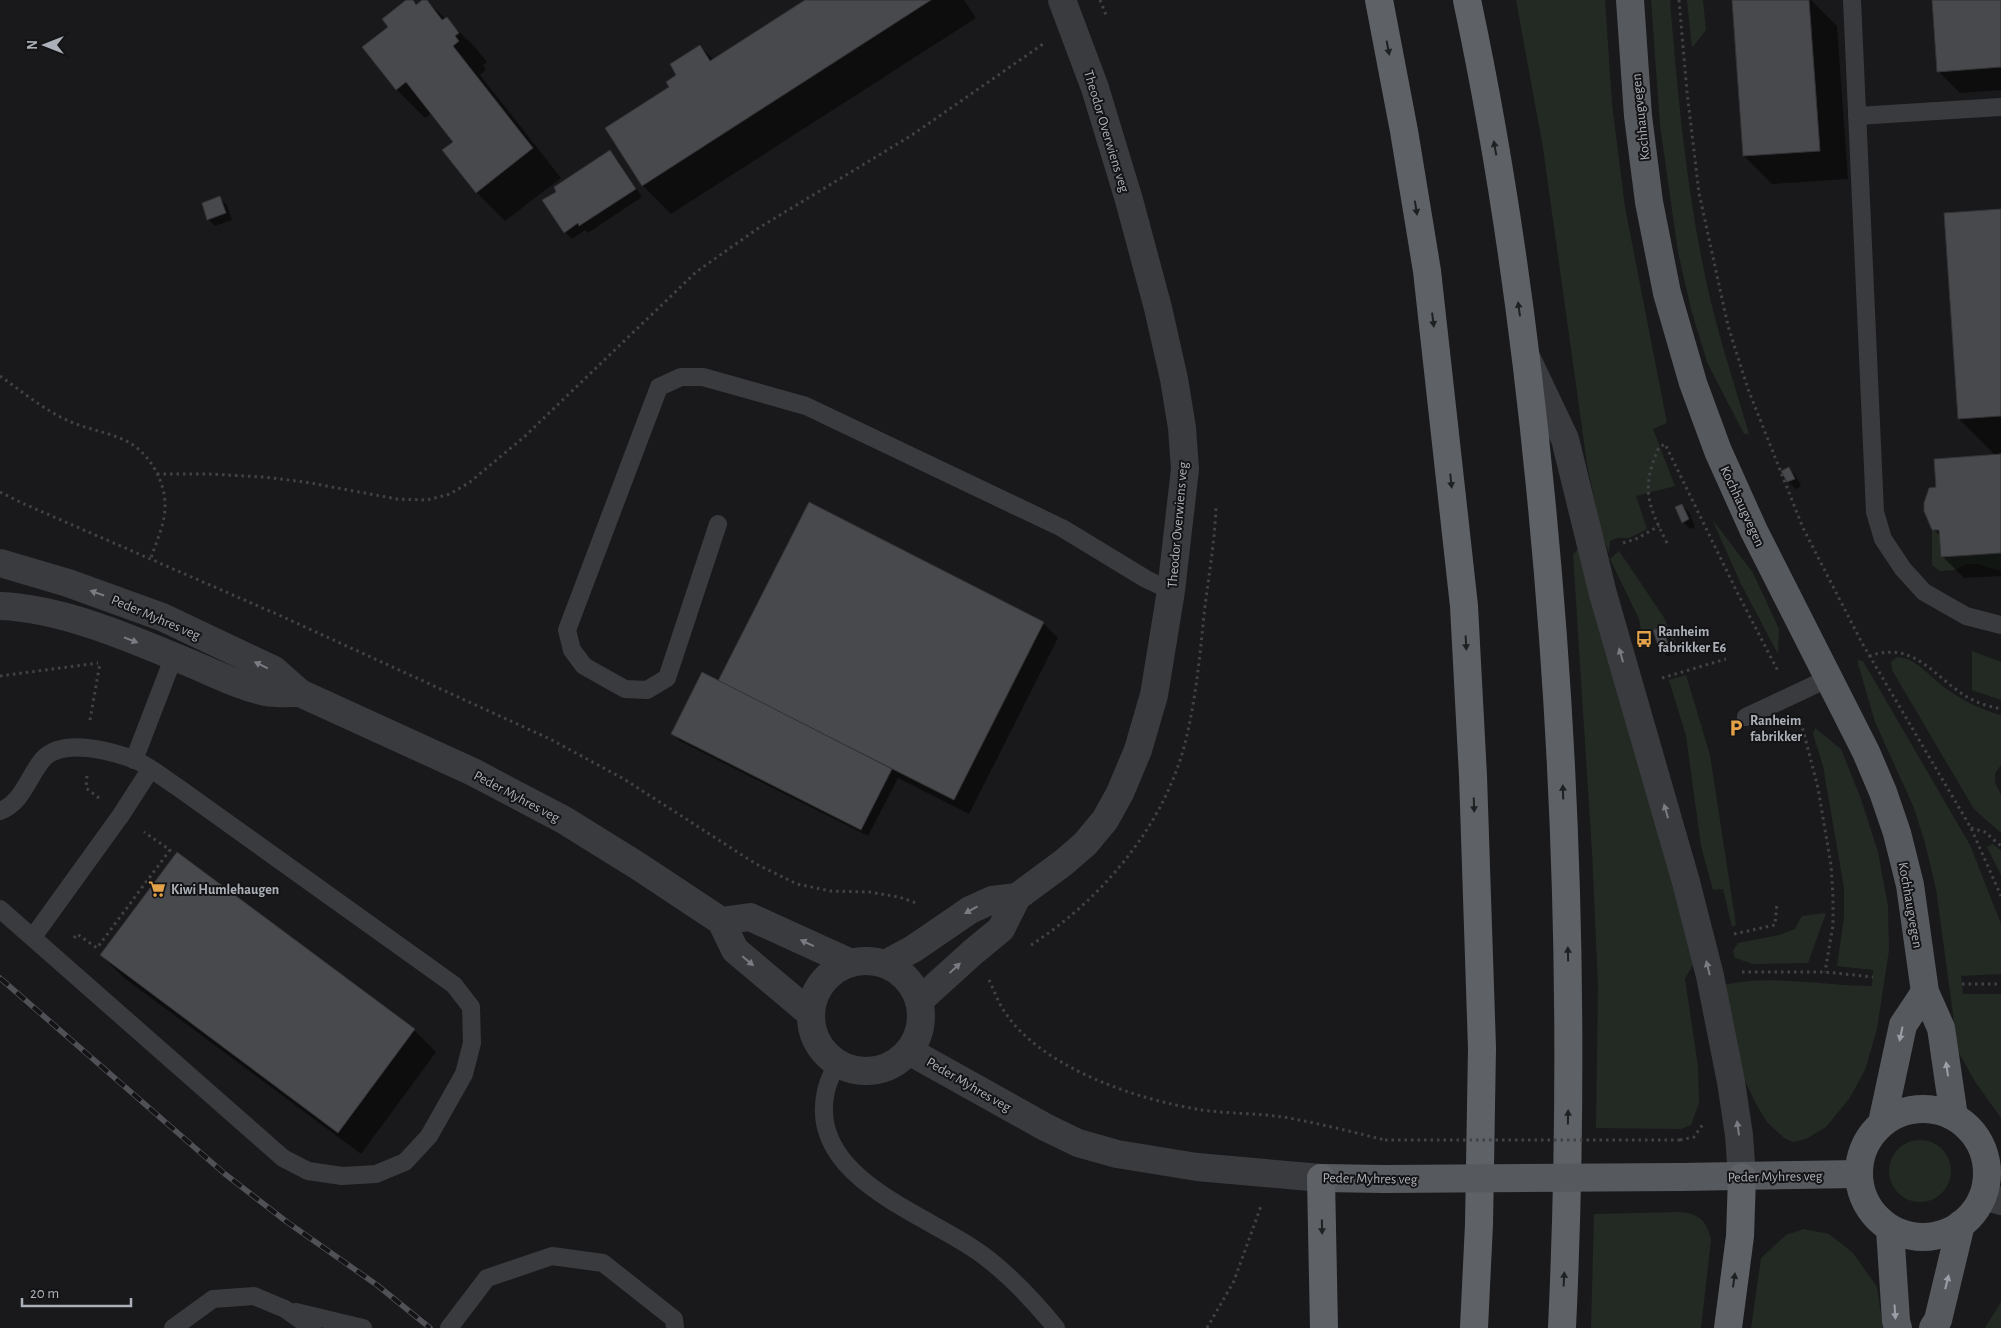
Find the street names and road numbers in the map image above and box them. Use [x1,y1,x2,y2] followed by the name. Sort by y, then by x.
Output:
[1081,69,1131,194] street label: Theodor Overwiens veg
[1629,73,1653,161] street label: Kochhaugvegen
[1165,461,1191,589] street label: Theodor Overwiens veg
[1717,464,1767,549] street label: Kochhaugvegen
[109,593,202,643] street label: Peder Myhres veg
[471,768,562,825] street label: Peder Myhres veg
[1896,861,1924,949] street label: Kochhaugvegen
[924,1055,1013,1115] street label: Peder Myhres veg
[1727,1169,1823,1185] street label: Peder Myhres veg
[1322,1171,1418,1187] street label: Peder Myhres veg

